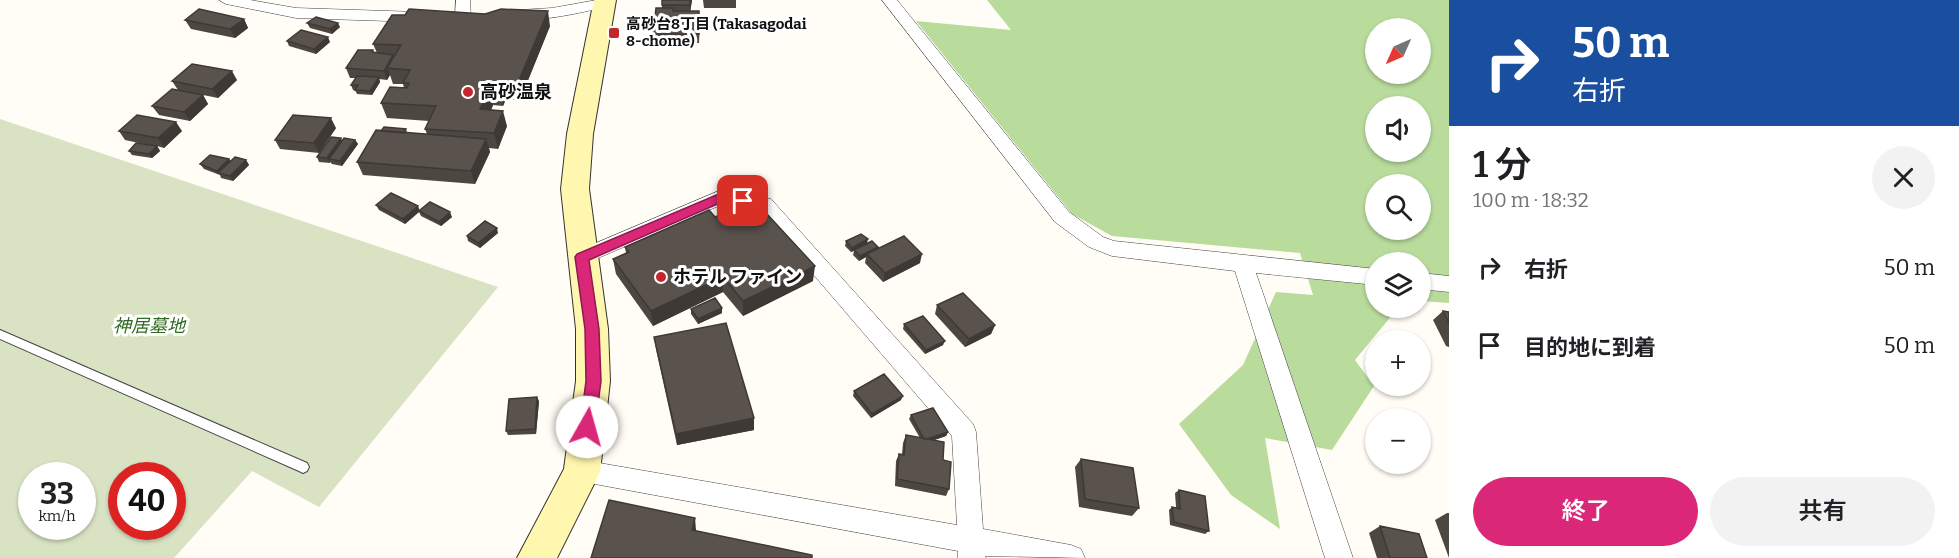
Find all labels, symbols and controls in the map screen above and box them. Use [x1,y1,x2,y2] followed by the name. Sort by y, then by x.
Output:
[626,15,807,50] place label: 高砂台8丁目 (Takasagodai 8-chome)
[1365,18,1431,84] north arrow
[1365,18,1431,474] map controls
[1572,18,1669,68] text: 50 m
[1473,24,1551,102] icon: right
[607,26,621,40] marker: 高砂台8丁目 (Takasagodai 8-chome)
[1572,75,1626,107] text: 右折
[480,81,552,103] place label: 高砂温泉
[461,85,475,99] marker: 高砂温泉
[1365,96,1431,162] button: sound
[1473,143,1531,187] text: 1 分
[1872,146,1935,209] button: close
[1365,174,1431,240] button: search
[717,175,768,226] pin
[726,184,759,217] icon: arrive
[1473,188,1589,212] text: 100 m · 18:32
[1473,251,1506,284] icon: right
[1365,252,1431,318] button: layers
[1884,254,1935,281] text: 50 m
[1524,256,1568,283] text: 右折
[673,266,802,288] place label: ホテル ファイン
[654,270,668,284] marker: ホテル ファイン
[113,315,187,337] park label: 神居墓地
[1473,329,1506,362] icon: arrive
[1365,330,1431,396] button: +
[1884,332,1935,359] text: 50 m
[1524,334,1656,361] text: 目的地に到着
[555,395,619,459] position arrow
[1365,408,1431,474] button: −
[108,462,186,540] speed limit sign: 40
[40,476,74,512] text: 33
[1473,477,1698,546] button: 終了
[1710,477,1935,546] button: 共有
[38,507,76,525] text: km/h

